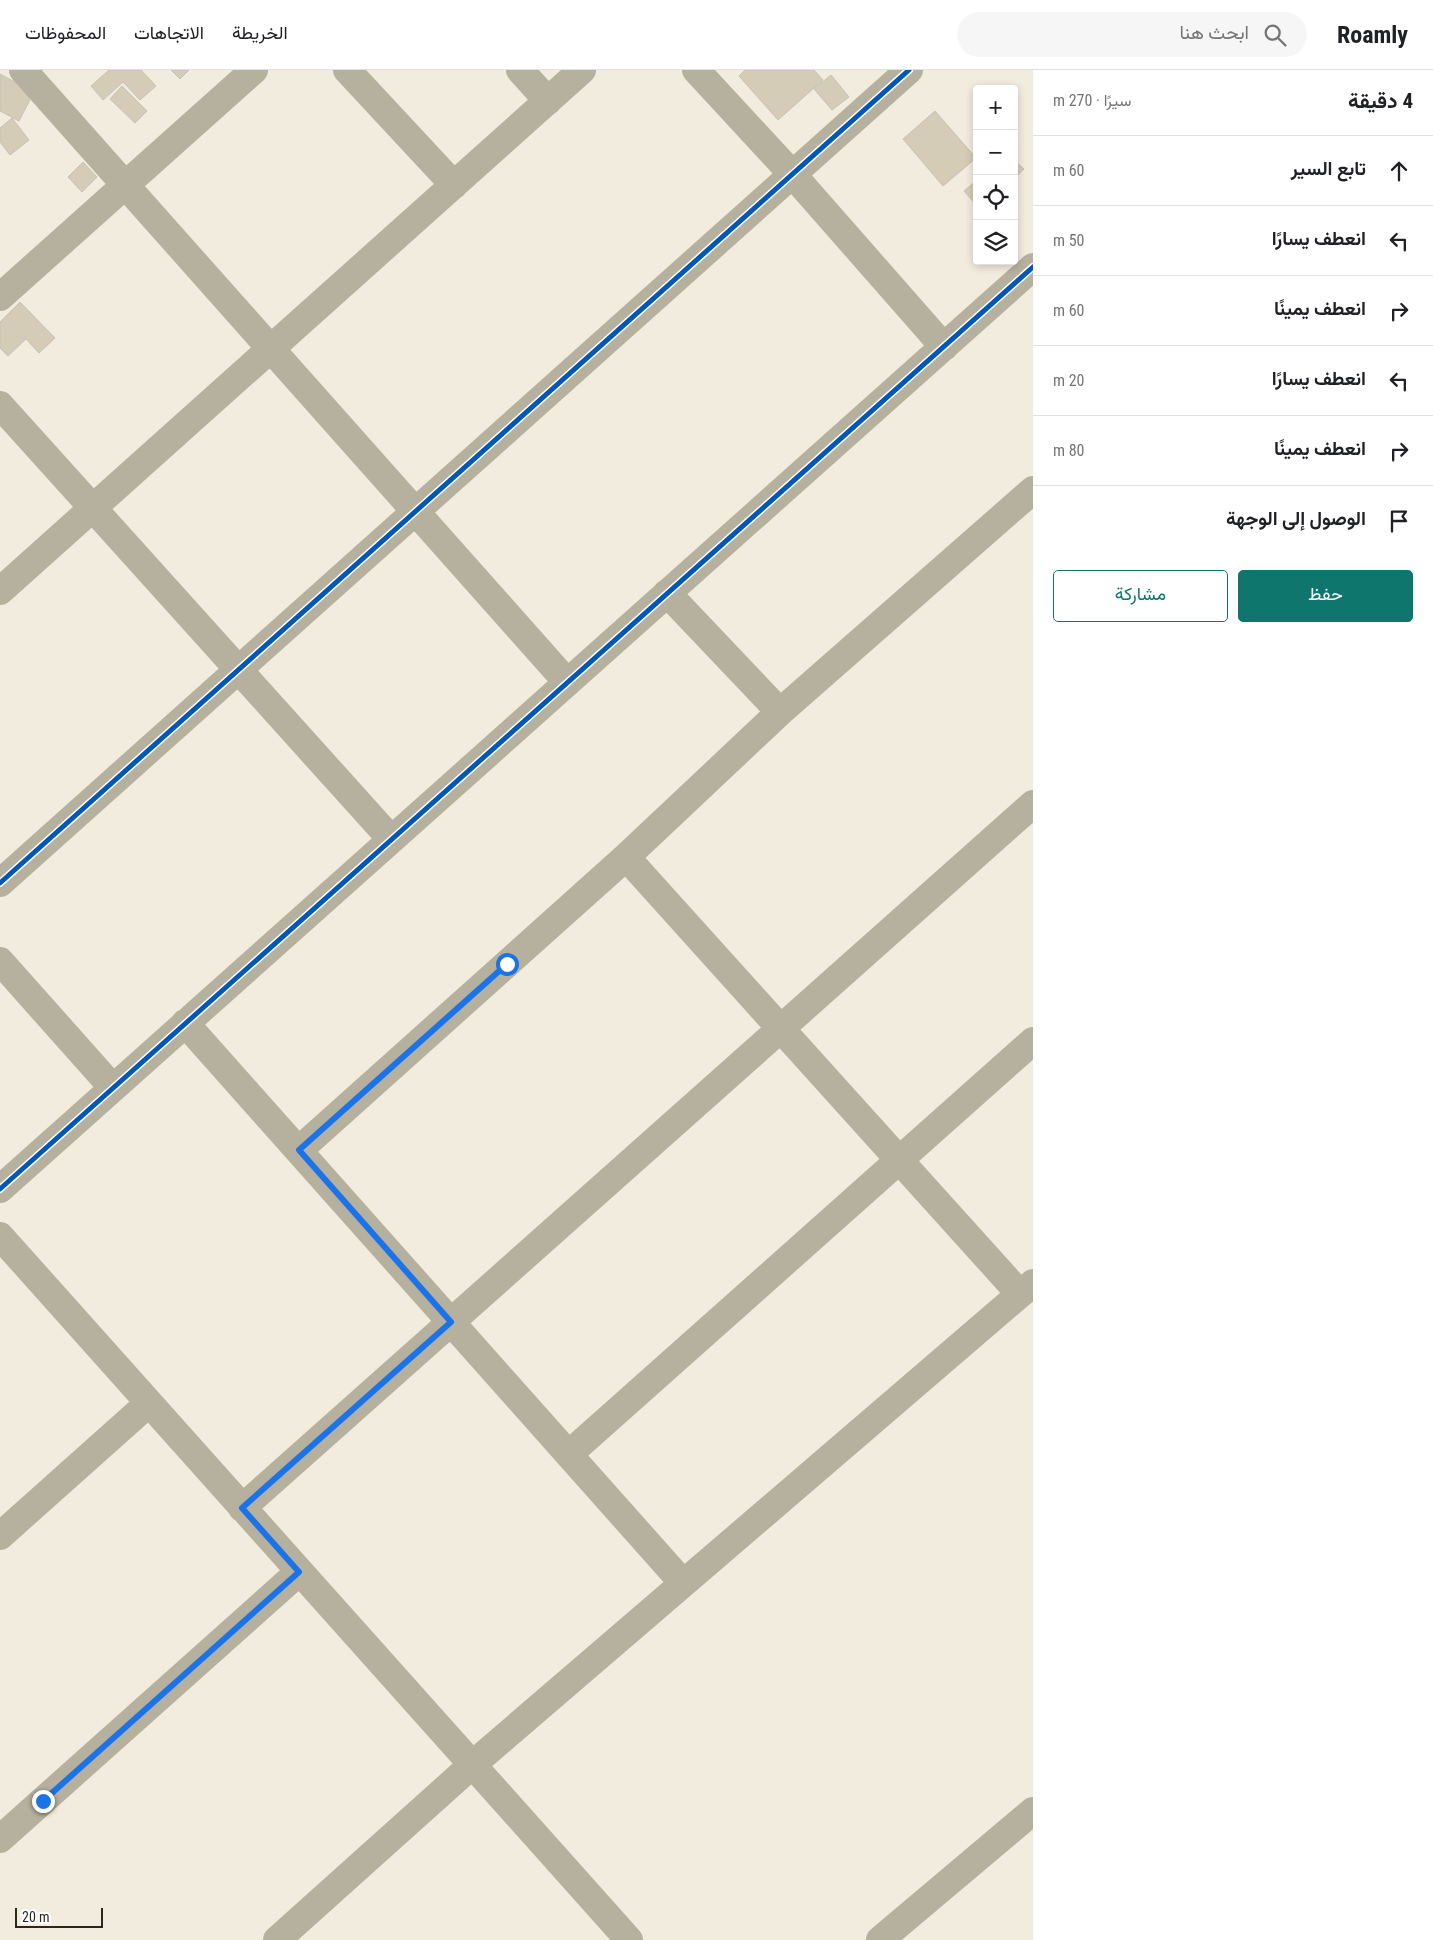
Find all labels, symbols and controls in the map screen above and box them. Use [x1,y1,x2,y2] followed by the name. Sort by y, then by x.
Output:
[957,12,1307,57] search box
[1179,21,1249,44] text: ابحث هنا
[1261,21,1289,49] icon: search
[1337,21,1408,49] text: Roamly
[25,22,106,43] text: المحفوظات
[134,22,204,43] text: الاتجاهات
[232,22,288,43] text: الخريطة
[973,85,1018,265] map controls
[973,85,1018,130] button: +
[1348,89,1413,113] text: 4 دقيقة
[1053,91,1131,110] text: سيرًا · 270 m
[973,130,1018,175] button: −
[1291,157,1366,180] text: تابع السير
[1385,157,1413,185] icon: ahead
[1053,161,1085,180] text: 60 m
[973,175,1018,220] button: locate
[973,220,1018,265] button: layers
[1272,227,1366,250] text: انعطف يسارًا
[1385,227,1413,255] icon: left
[1053,231,1085,250] text: 50 m
[1274,297,1366,320] text: انعطف يمينًا
[1385,297,1413,325] icon: right
[1053,301,1085,320] text: 60 m
[1272,367,1366,390] text: انعطف يسارًا
[1385,367,1413,395] icon: left
[1053,371,1085,390] text: 20 m
[1274,437,1366,460] text: انعطف يمينًا
[1385,437,1413,465] icon: right
[1053,441,1085,460] text: 80 m
[1226,507,1366,530] text: الوصول إلى الوجهة
[1385,507,1413,535] icon: arrive
[1053,570,1228,622] button: مشاركة
[1238,570,1413,622] button: حفظ
[496,953,519,976] route start
[32,1790,55,1813] route end
[15,1905,102,1928] scale bar
[22,1909,50,1925] text: 20 m

